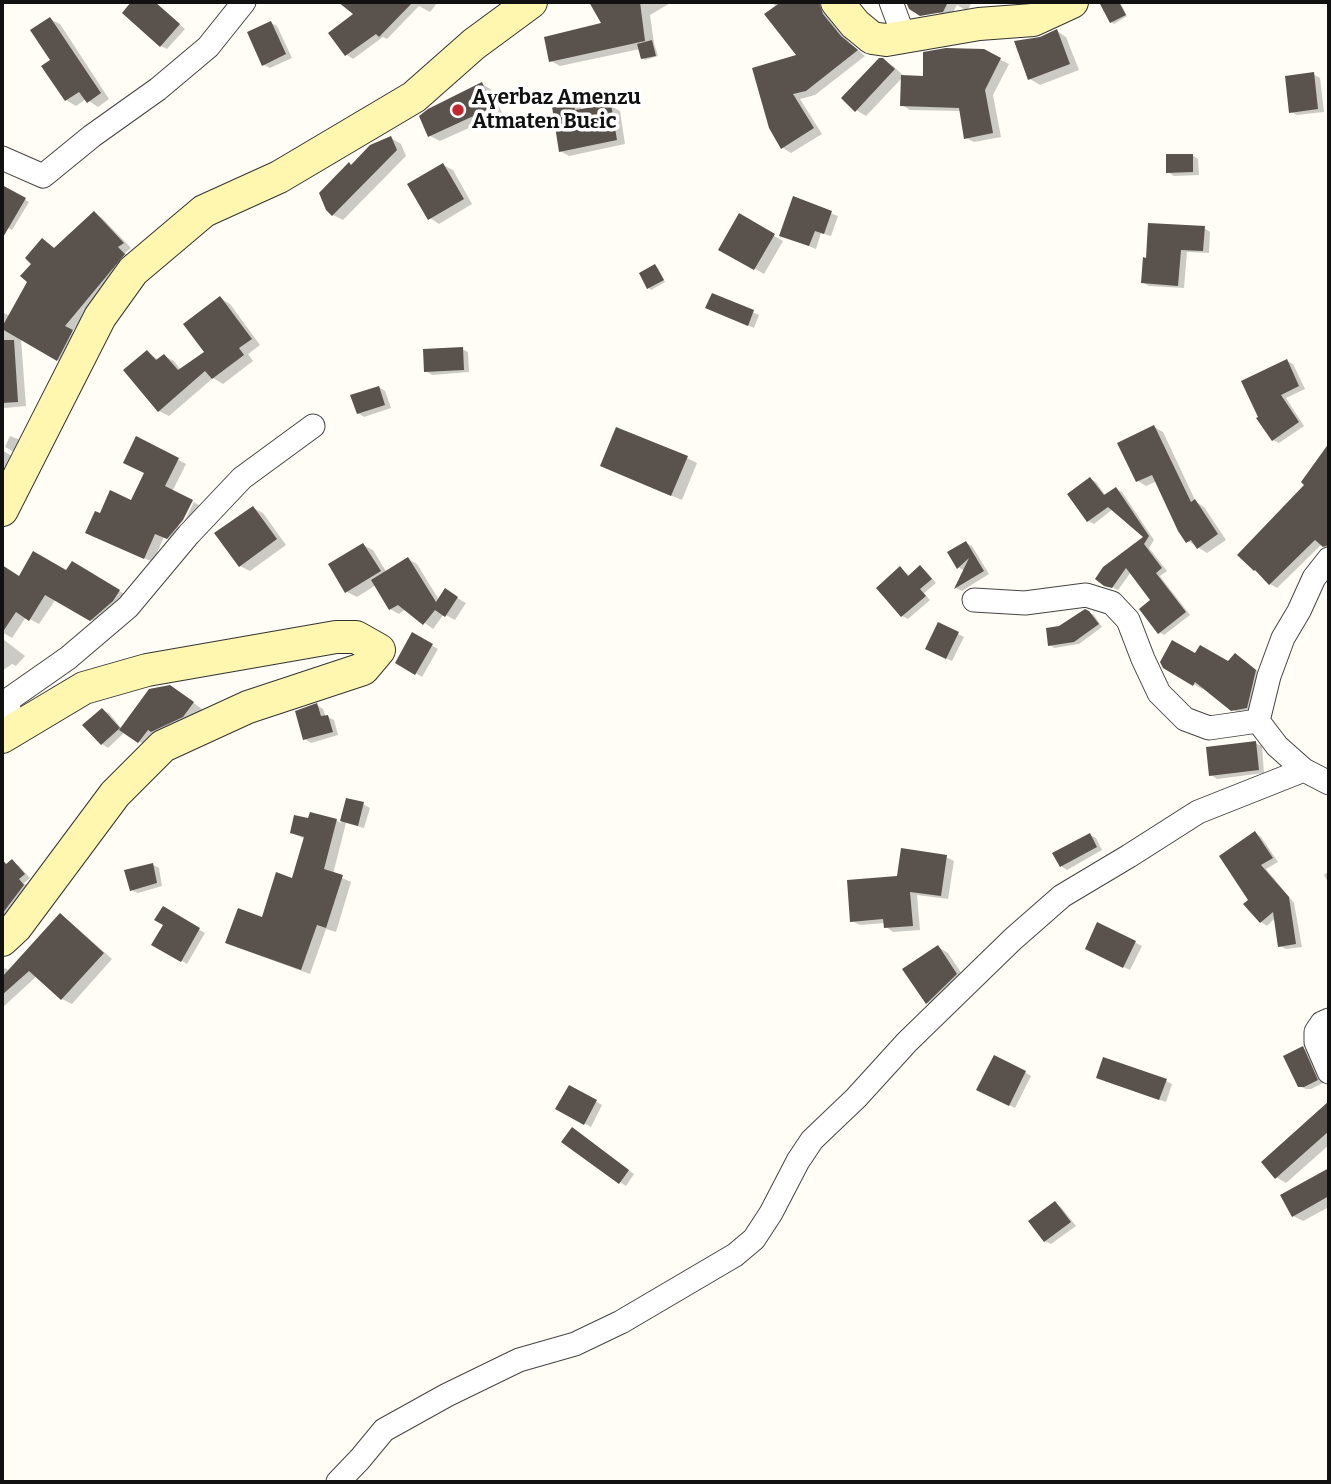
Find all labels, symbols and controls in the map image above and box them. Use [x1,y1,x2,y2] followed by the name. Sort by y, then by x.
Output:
[472,85,641,135] place label: Aɣerbaz Amenzu Atmaten Buɛic
[450,102,466,118] marker: Aɣerbaz Amenzu Atmaten Buɛic

